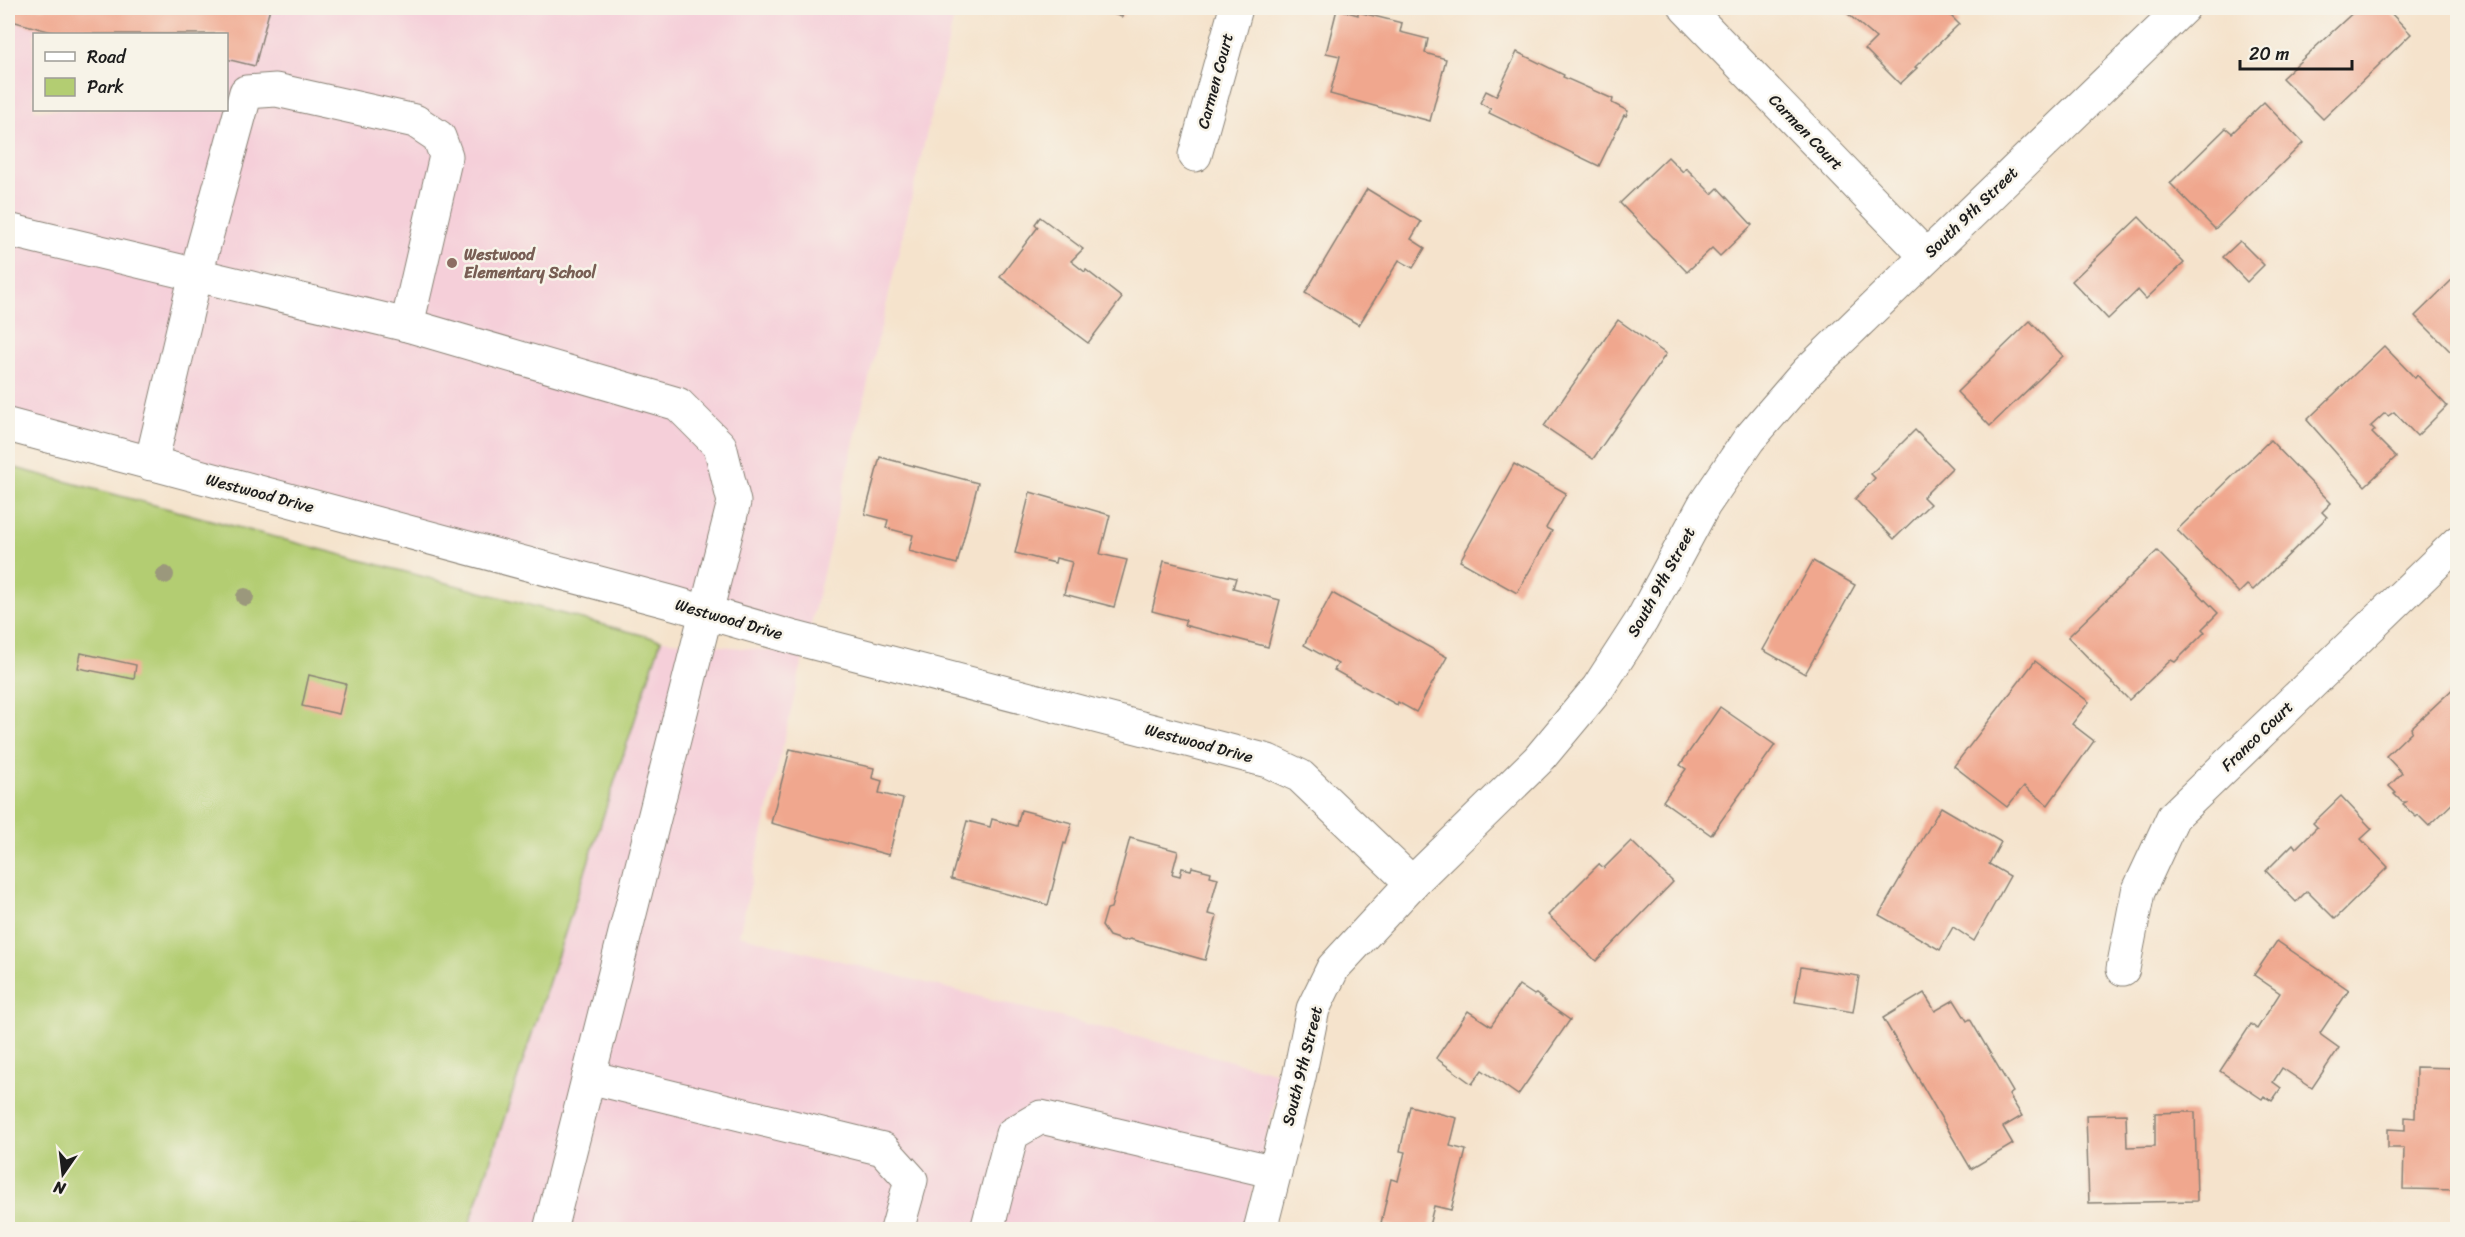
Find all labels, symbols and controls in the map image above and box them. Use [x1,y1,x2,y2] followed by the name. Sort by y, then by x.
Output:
[1188,30,1242,132] street label: Carmen Court
[33,33,228,111] legend
[2240,33,2352,71] scale bar
[2249,38,2289,70] text: 20 m
[87,41,127,73] text: Road
[87,71,124,103] text: Park
[1762,87,1850,177] street label: Carmen Court
[1917,159,2025,265] street label: South 9th Street
[464,240,597,287] place label: Westwood Elementary School
[445,256,459,270] marker: Westwood Elementary School
[203,465,317,521] street label: Westwood Drive
[1619,522,1703,642] street label: South 9th Street
[672,590,786,648] street label: Westwood Drive
[2214,694,2300,778] street label: Franco Court
[1142,715,1256,771] street label: Westwood Drive
[1273,1003,1331,1129] street label: South 9th Street
[33,1144,93,1204] north arrow
[50,1172,69,1204] text: N

